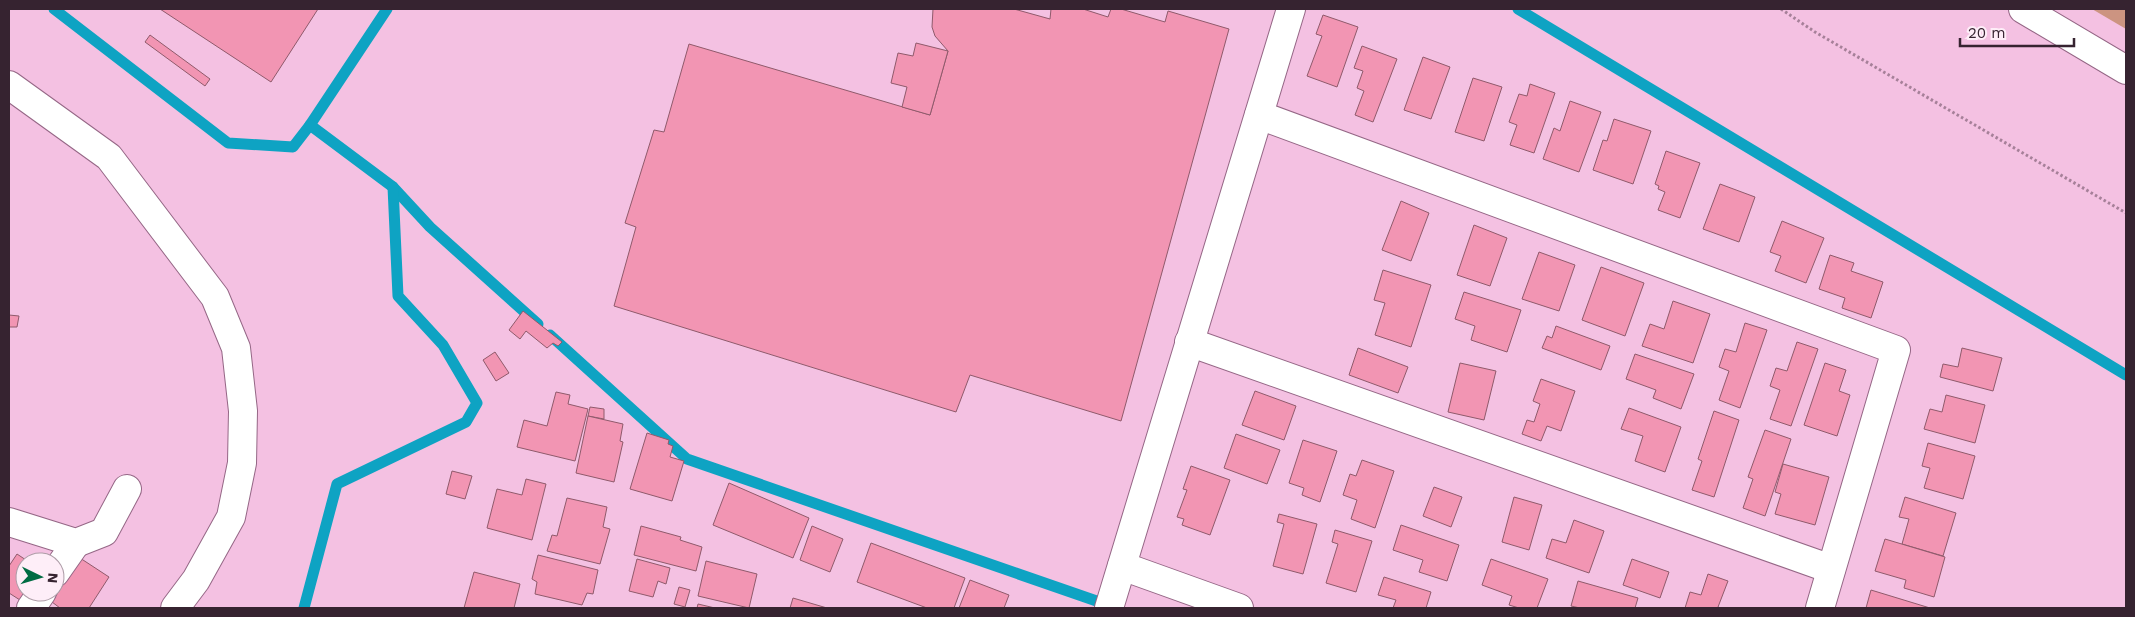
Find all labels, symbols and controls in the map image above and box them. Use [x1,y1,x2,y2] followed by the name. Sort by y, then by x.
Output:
[1960,15,2074,47] scale bar
[1968,24,2006,42] text: 20 m
[15,552,65,602] north arrow
[45,572,61,584] text: N

